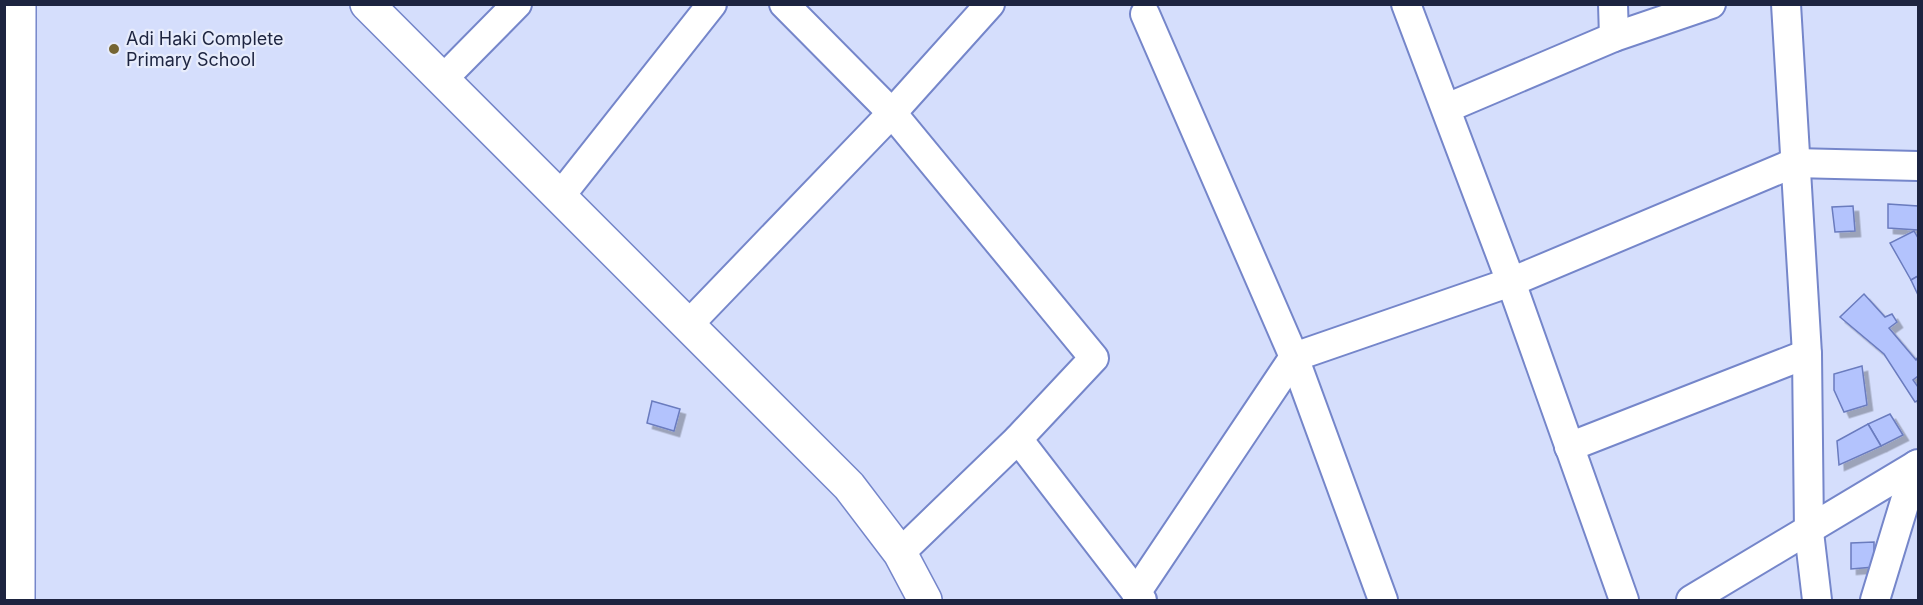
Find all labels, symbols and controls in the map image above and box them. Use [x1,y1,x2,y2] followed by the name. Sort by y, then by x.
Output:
[126,28,283,70] place label: Adi Haki Complete Primary School
[107,42,121,56] marker: Adi Haki Complete Primary School

